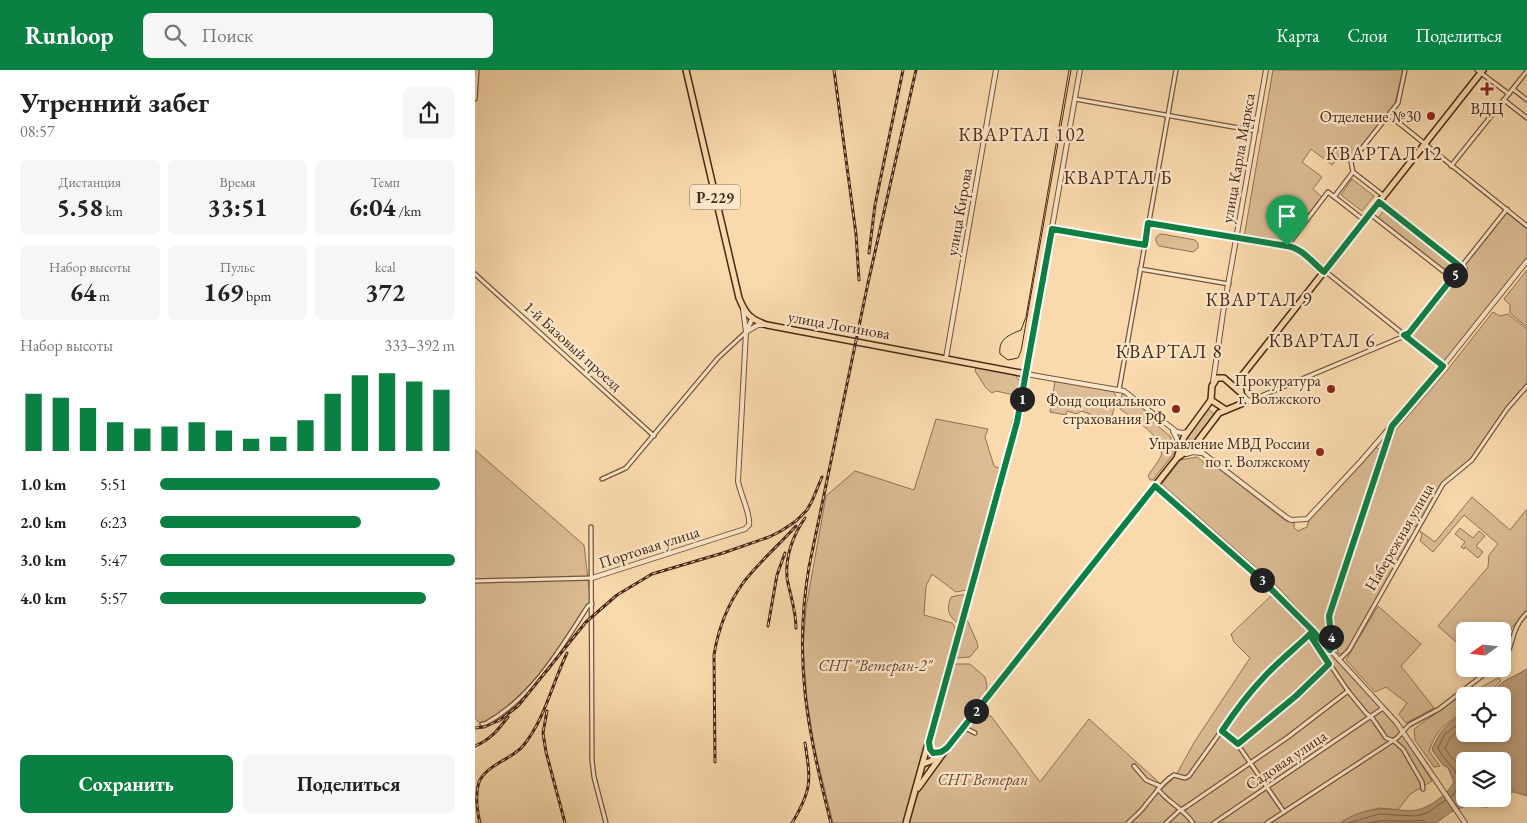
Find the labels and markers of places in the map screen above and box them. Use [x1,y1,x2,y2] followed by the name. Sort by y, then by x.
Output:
[1480,82,1494,96] marker: ВДЦ
[1471,98,1504,119] place label: ВДЦ
[1320,106,1421,127] place label: Отделение №30
[1425,110,1437,122] marker: Отделение №30
[1266,195,1308,246] pin
[1443,262,1467,288] pin: 5
[1235,370,1322,409] place label: Прокуратура г. Волжского
[1325,383,1337,395] marker: Прокуратура г. Волжского
[1009,386,1035,412] pin: 1
[1046,390,1166,429] place label: Фонд социального страхования РФ
[1170,403,1182,415] marker: Фонд социального страхования РФ
[1148,433,1311,472] place label: Управление МВД России по г. Волжскому
[1314,446,1326,458] marker: Управление МВД России по г. Волжскому
[1249,568,1275,592] pin: 3
[1319,624,1343,650] pin: 4
[963,698,989,724] pin: 2

